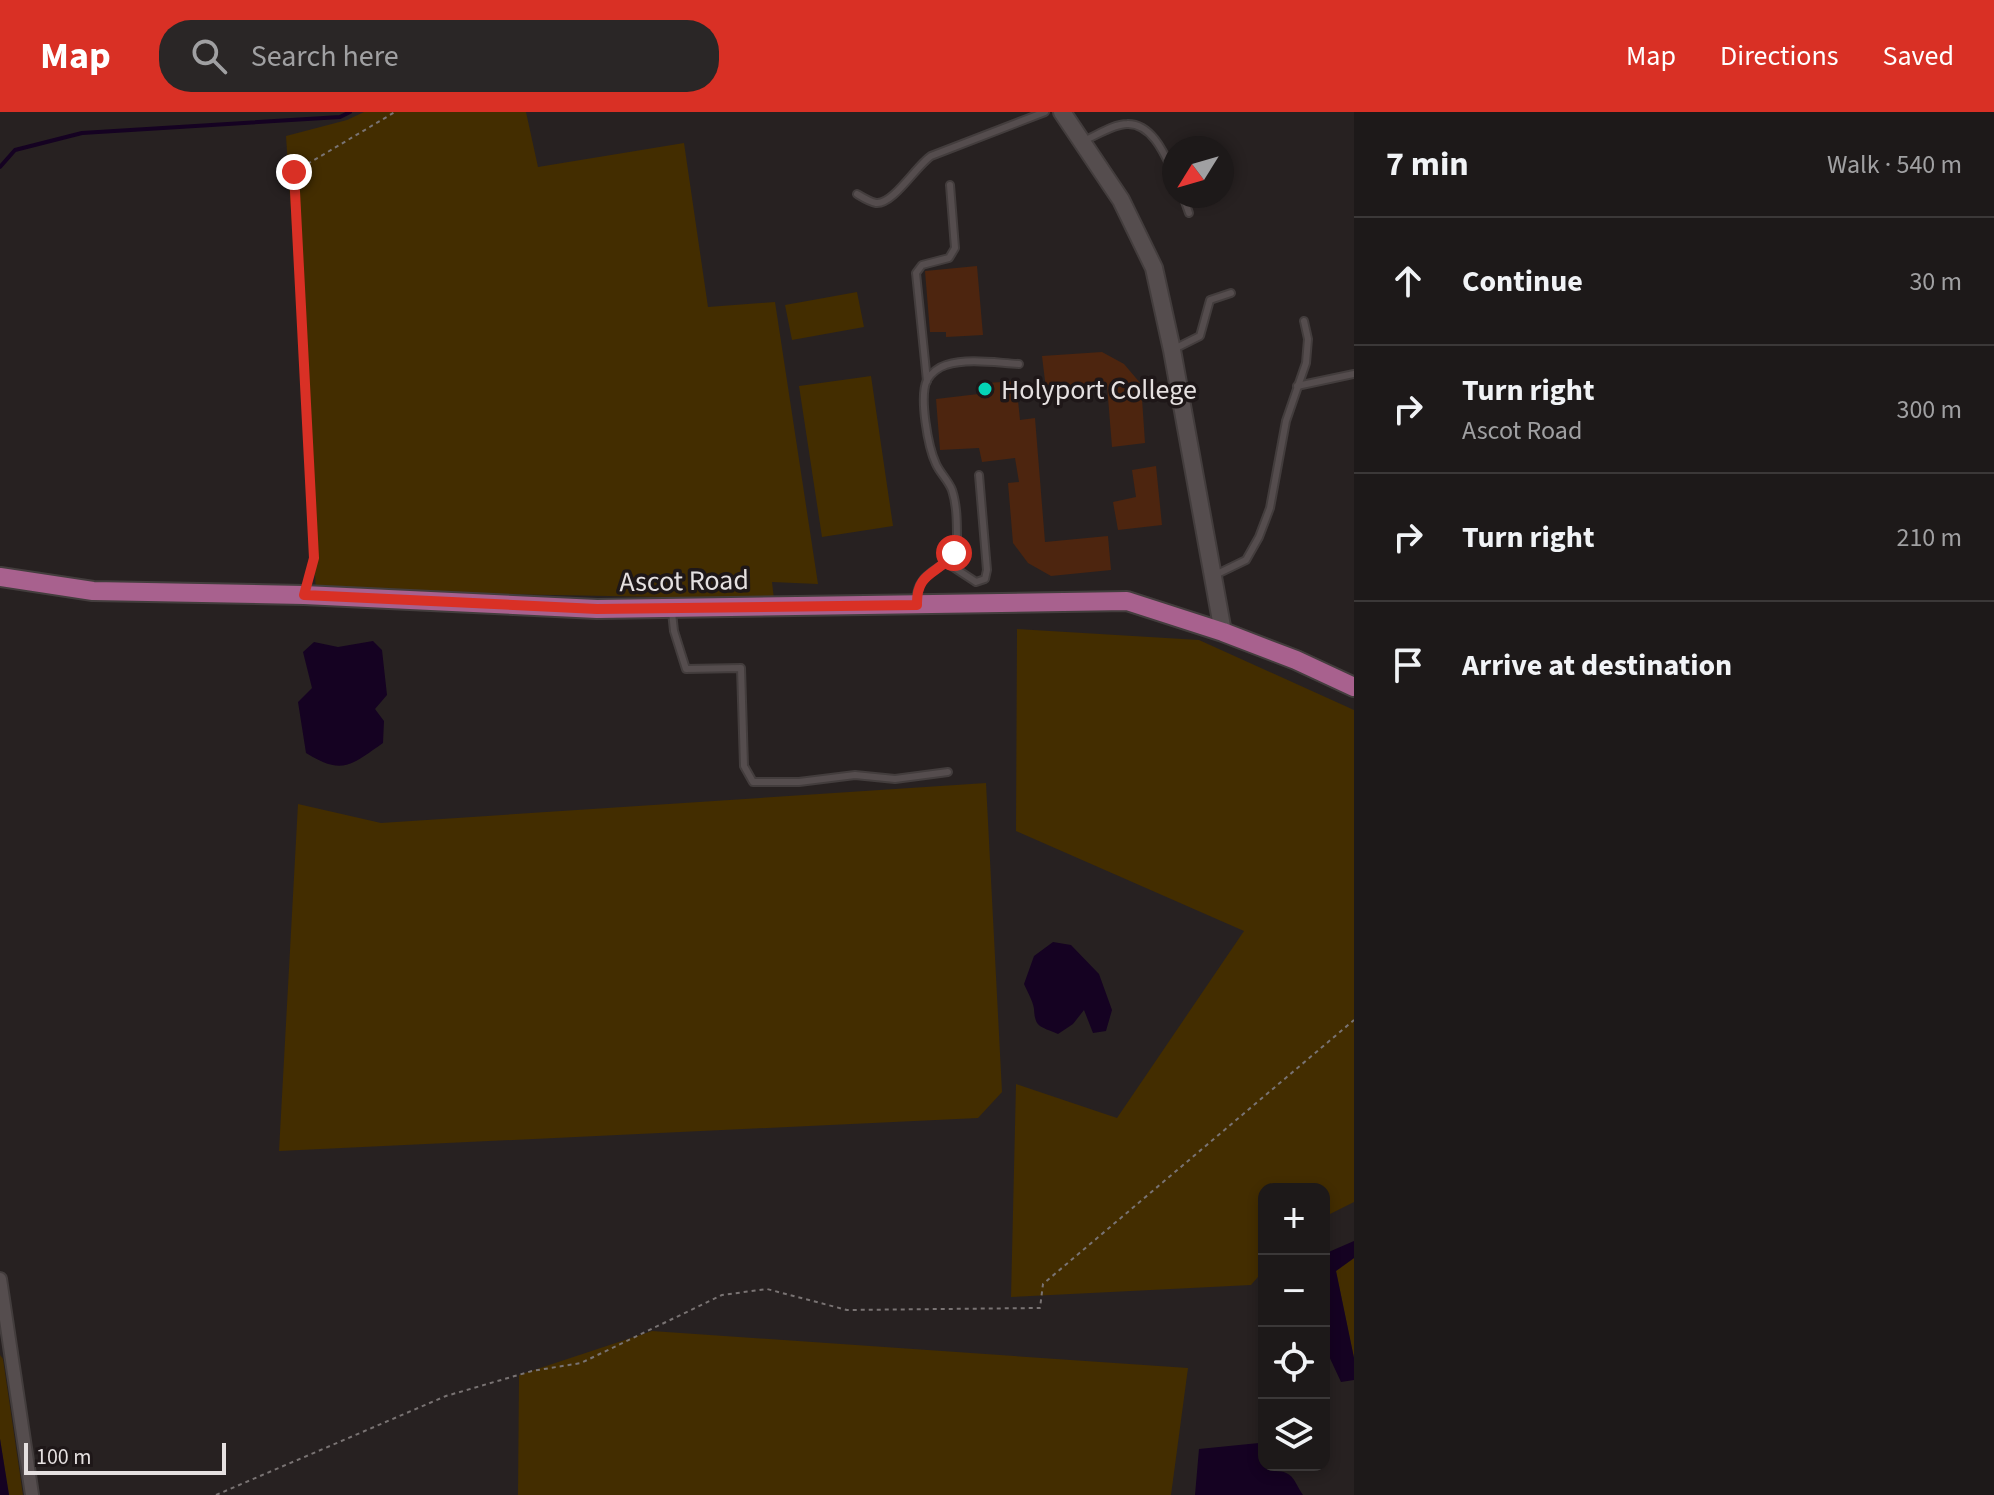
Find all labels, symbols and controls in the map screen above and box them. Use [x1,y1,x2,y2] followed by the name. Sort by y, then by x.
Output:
[159,20,719,92] search box
[40,29,111,83] text: Map
[187,34,231,78] icon: search
[251,35,399,78] text: Search here
[1626,36,1676,76] text: Map
[1720,36,1839,76] text: Directions
[1883,36,1954,76] text: Saved
[1162,136,1234,208] north arrow
[1386,140,1469,189] text: 7 min
[1827,146,1962,183] text: Walk · 540 m
[276,154,312,190] route end
[1386,259,1430,303] icon: ahead
[1462,260,1583,303] text: Continue
[1909,263,1962,300] text: 30 m
[1462,369,1594,412] text: Turn right
[1001,370,1197,410] place label: Holyport College
[976,380,994,398] marker: Holyport College
[1386,387,1430,431] icon: right
[1896,391,1962,428] text: 300 m
[1462,412,1582,449] text: Ascot Road
[1386,515,1430,559] icon: right
[1462,516,1594,559] text: Turn right
[1896,519,1962,556] text: 210 m
[936,535,972,571] route start
[619,560,749,602] street label: Ascot Road
[1386,643,1430,687] icon: arrive
[1462,644,1732,687] text: Arrive at destination
[1258,1183,1330,1471] map controls
[1258,1183,1330,1255] button: +
[1258,1255,1330,1327] button: −
[1258,1327,1330,1399] button: locate
[1258,1399,1330,1471] button: layers
[24,1439,226,1475] scale bar
[36,1441,91,1473] text: 100 m

